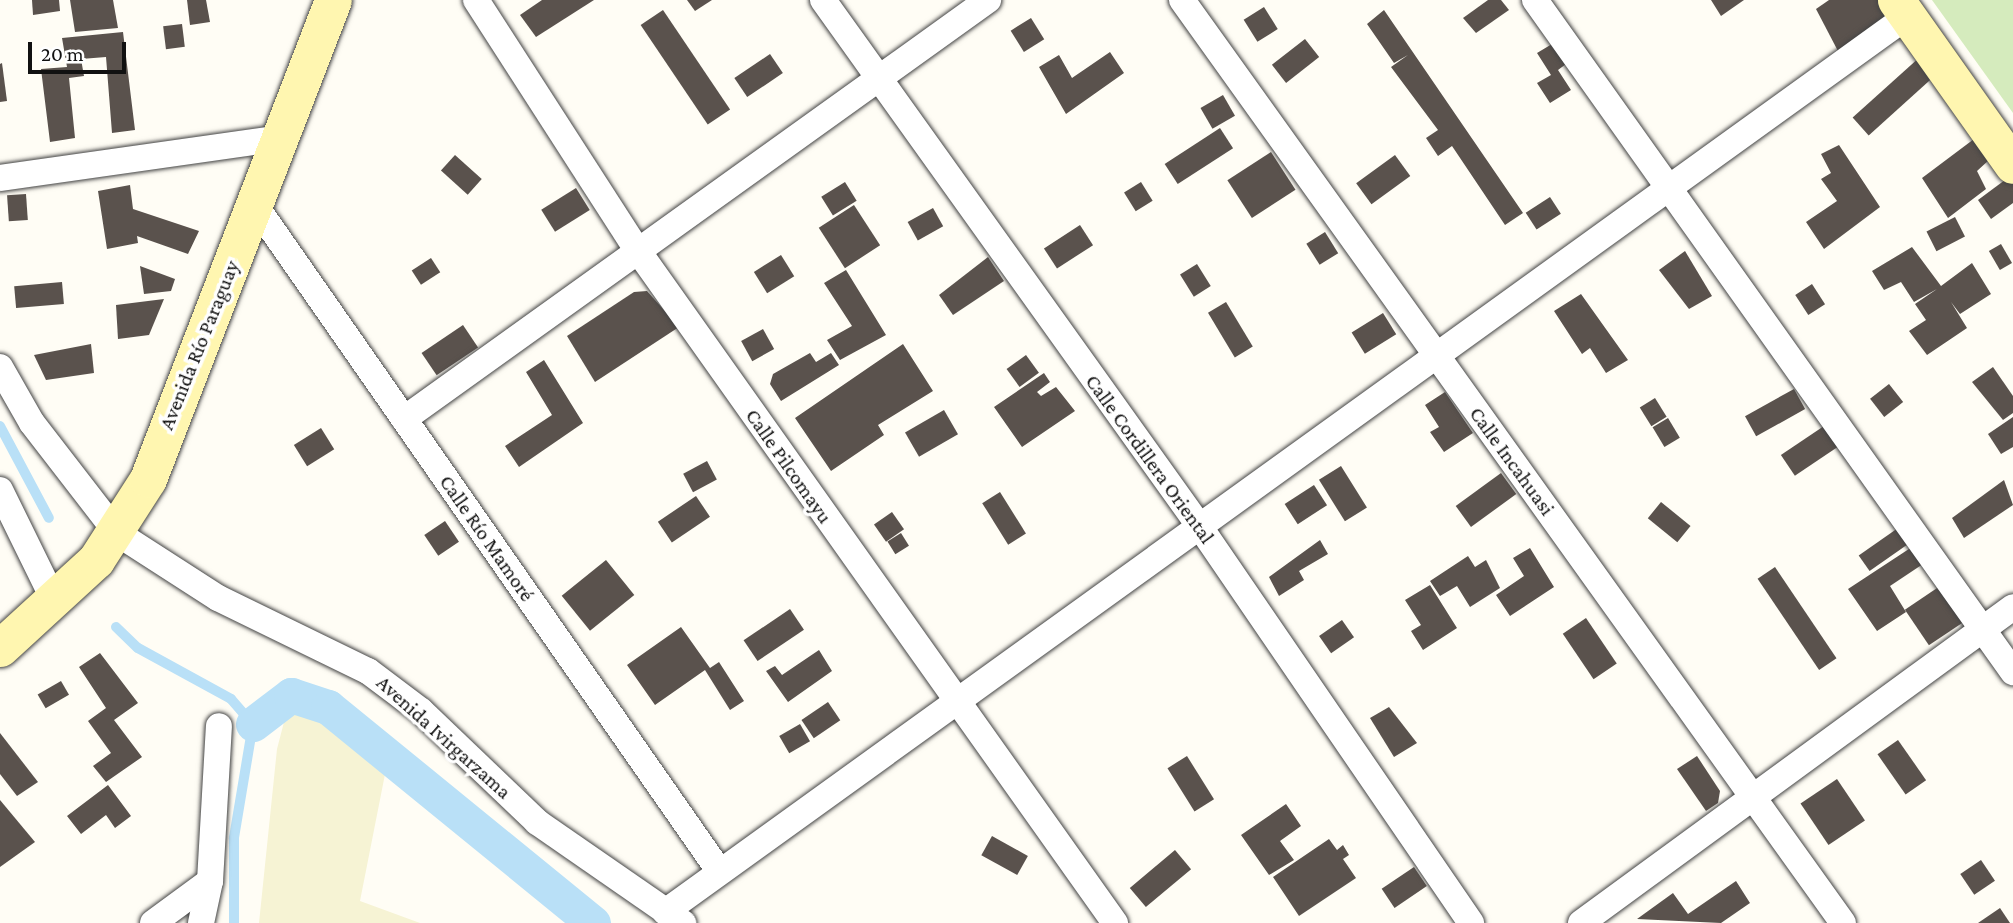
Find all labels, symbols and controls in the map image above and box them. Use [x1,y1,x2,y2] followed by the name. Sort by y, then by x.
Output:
[32,28,130,72] scale bar
[41,42,84,66] text: 20 m
[154,257,244,433] street label: Avenida Río Paraguay
[1080,369,1220,549] street label: Calle Cordillera Oriental
[1464,402,1560,520] street label: Calle Incahuasi
[740,404,838,528] street label: Calle Pilcomayu
[434,470,540,606] street label: Calle Río Mamoré
[371,670,517,804] street label: Avenida Ivirgarzama

